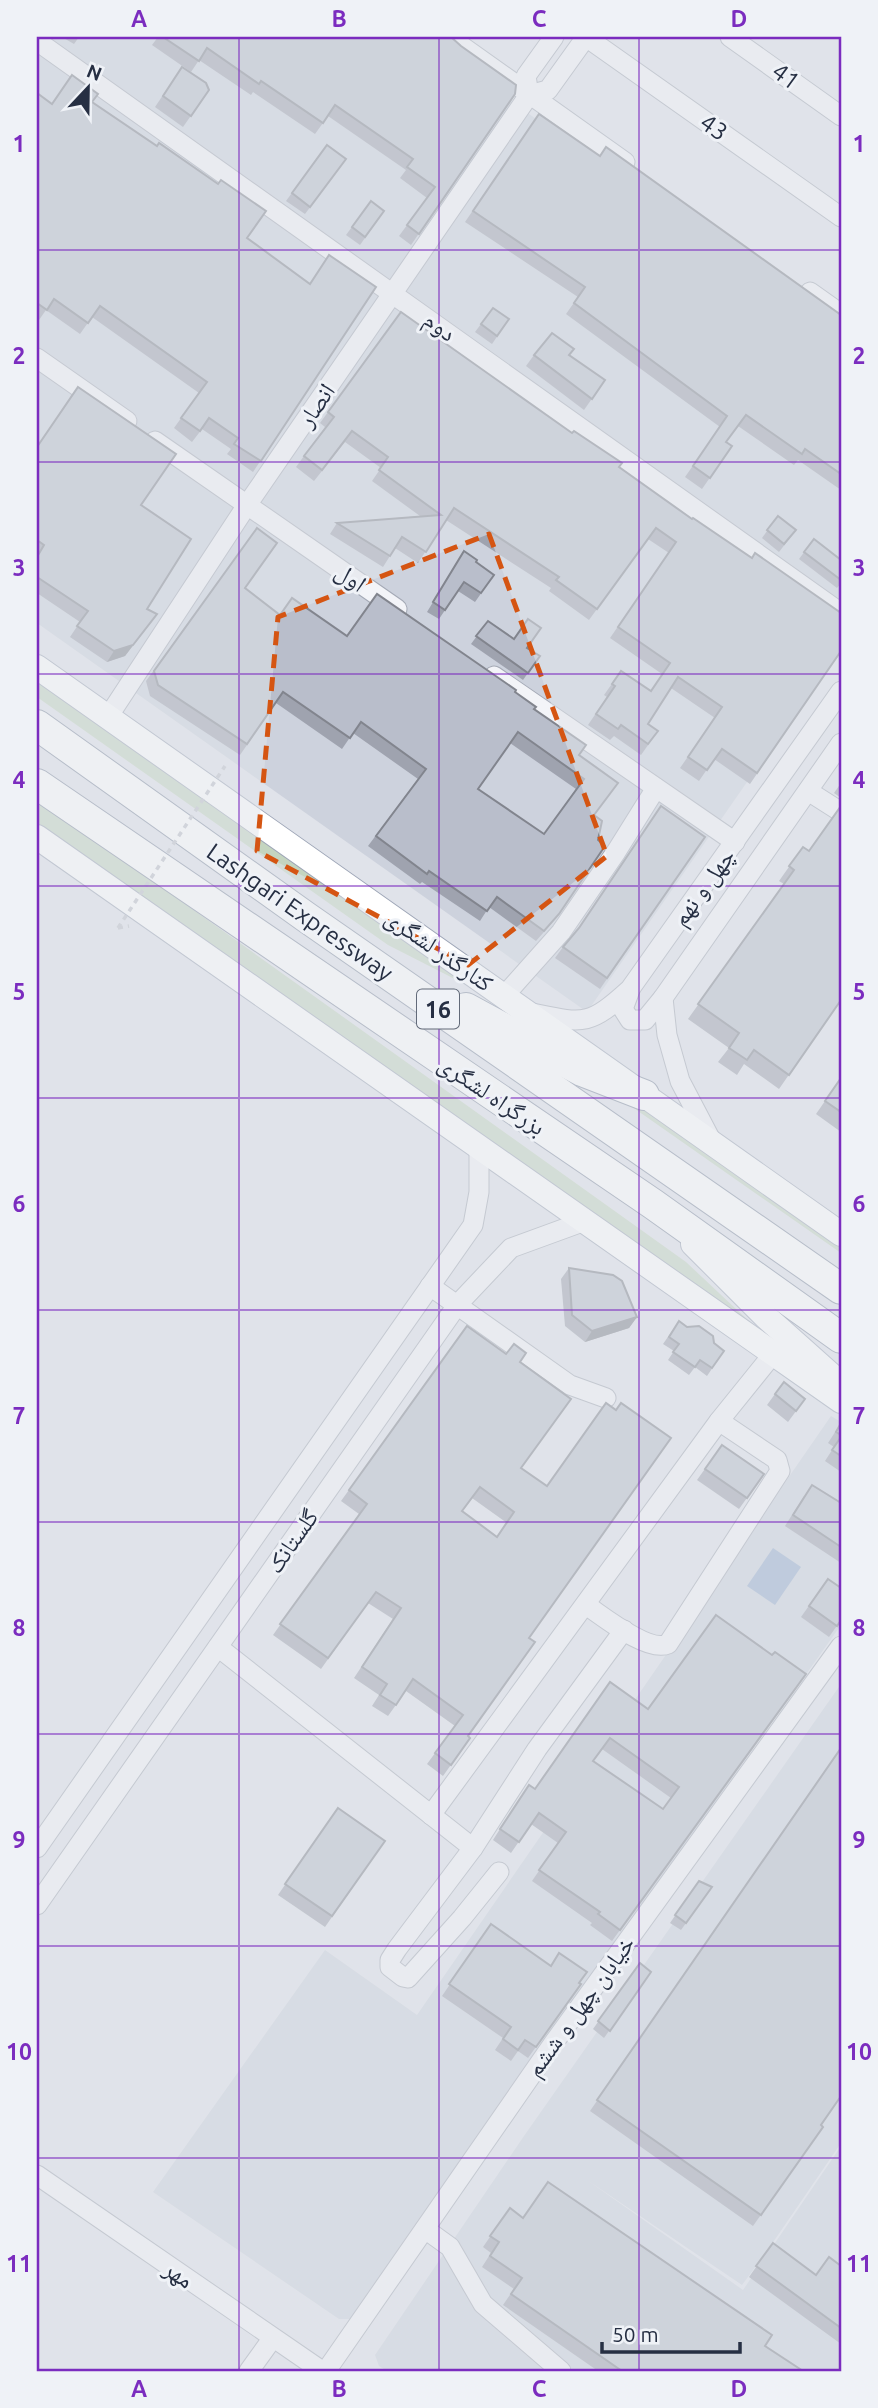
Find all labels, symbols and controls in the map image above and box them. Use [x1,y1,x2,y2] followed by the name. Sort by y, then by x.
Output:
[131,6,147,31] text: A
[331,6,347,31] text: B
[532,6,547,31] text: C
[731,6,747,31] text: D
[52,52,122,122] north arrow
[767,57,805,95] street label: 41
[84,59,105,85] text: N
[695,108,733,146] street label: 43
[13,131,25,156] text: 1
[853,131,865,156] text: 1
[417,305,461,349] street label: دوم
[13,343,25,368] text: 2
[853,343,865,368] text: 2
[291,378,340,433] street label: انصار
[13,555,25,580] text: 3
[853,555,865,580] text: 3
[330,557,372,598] street label: اول
[13,767,26,792] text: 4
[853,767,866,792] text: 4
[202,838,399,987] street label: Lashgari Expressway
[666,843,743,933] street label: چهل و نهم
[380,903,498,998] street label: کنارگذر لشگری
[13,979,25,1004] text: 5
[853,979,865,1004] text: 5
[417,990,459,1028] road number: 16
[433,1049,550,1141] street label: بزرگراه لشگری
[13,1191,26,1216] text: 6
[853,1191,866,1216] text: 6
[13,1403,25,1428] text: 7
[853,1403,865,1428] text: 7
[260,1504,324,1578] street label: گلستانک
[13,1615,25,1640] text: 8
[853,1615,865,1640] text: 8
[13,1827,25,1852] text: 9
[853,1827,865,1852] text: 9
[520,1930,643,2083] street label: خیابان چهل و ششم
[6,2039,32,2064] text: 10
[846,2039,872,2064] text: 10
[6,2251,32,2276] text: 11
[846,2251,872,2276] text: 11
[158,2254,199,2294] street label: مهر
[602,2310,740,2354] scale bar
[612,2322,659,2346] text: 50 m
[131,2376,147,2401] text: A
[331,2376,347,2401] text: B
[532,2376,547,2401] text: C
[731,2376,747,2401] text: D

